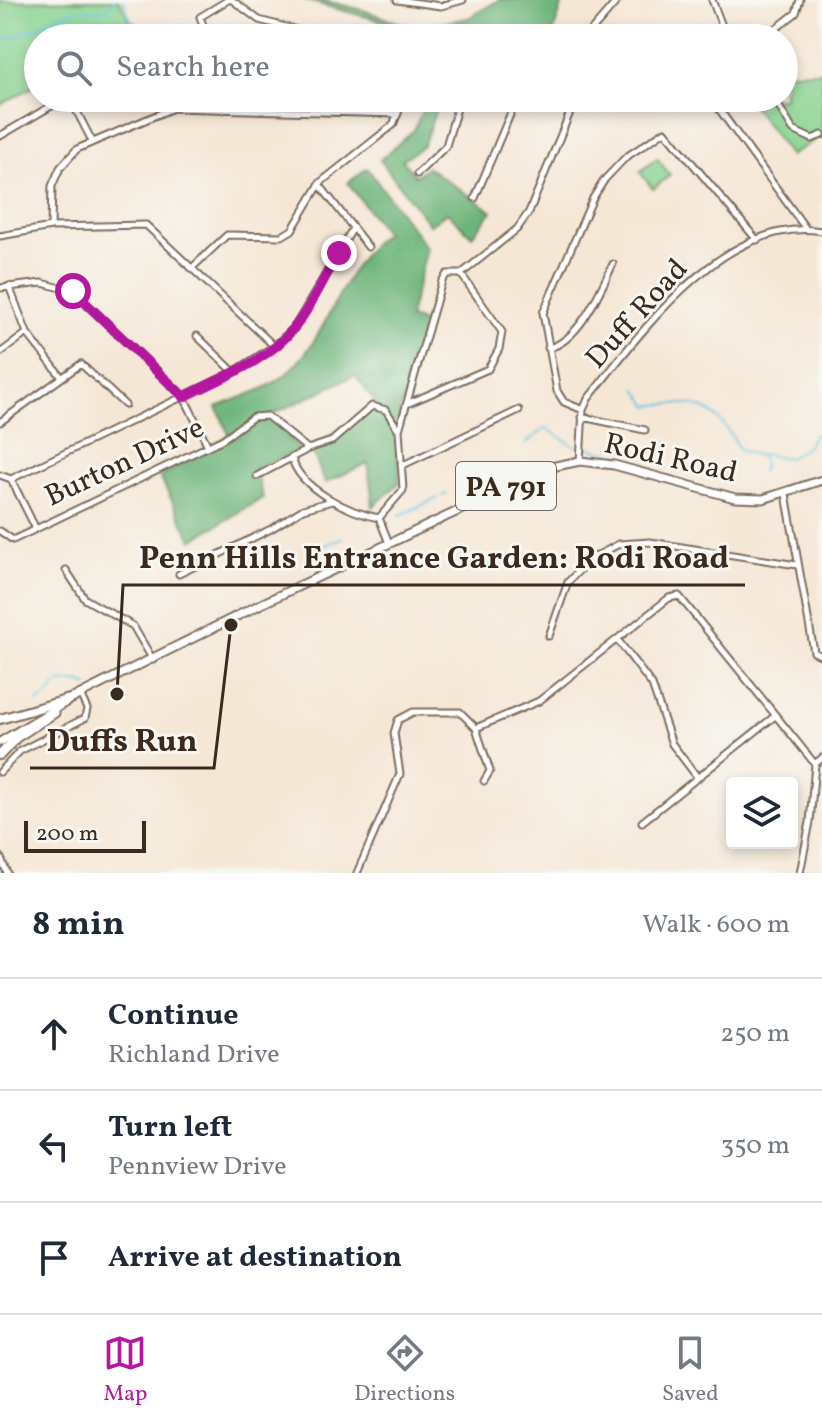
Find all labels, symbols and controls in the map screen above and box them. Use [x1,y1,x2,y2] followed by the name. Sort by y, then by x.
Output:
[24,24,798,112] search box
[52,46,96,90] icon: search
[116,47,270,89] text: Search here
[321,235,357,271] route end
[577,250,698,379] street label: Duff Road
[55,273,91,309] route start
[38,408,211,518] street label: Burton Drive
[600,423,741,495] street label: Rodi Road
[456,462,556,510] road number: PA 791
[123,529,745,585] callout: Penn Hills Entrance Garden: Rodi Road
[139,538,729,582] text: Penn Hills Entrance Garden: Rodi Road
[30,712,214,768] callout: Duffs Run
[46,721,198,765] text: Duffs Run
[726,777,798,849] map controls
[726,777,798,849] button: layers
[24,817,146,853] scale bar
[36,819,98,850] text: 200 m
[32,902,125,949] text: 8 min
[642,907,790,943] text: Walk · 600 m
[108,995,239,1037] text: Continue
[32,1012,76,1056] icon: ahead
[720,1016,790,1052] text: 250 m
[108,1037,280,1073] text: Richland Drive
[108,1107,232,1149] text: Turn left
[32,1124,76,1168] icon: left
[721,1128,790,1164] text: 350 m
[108,1149,287,1185] text: Pennview Drive
[32,1236,76,1280] icon: arrive
[108,1237,402,1279] text: Arrive at destination
[103,1331,147,1410] tab: Map
[354,1331,455,1410] tab: Directions
[662,1331,719,1410] tab: Saved

